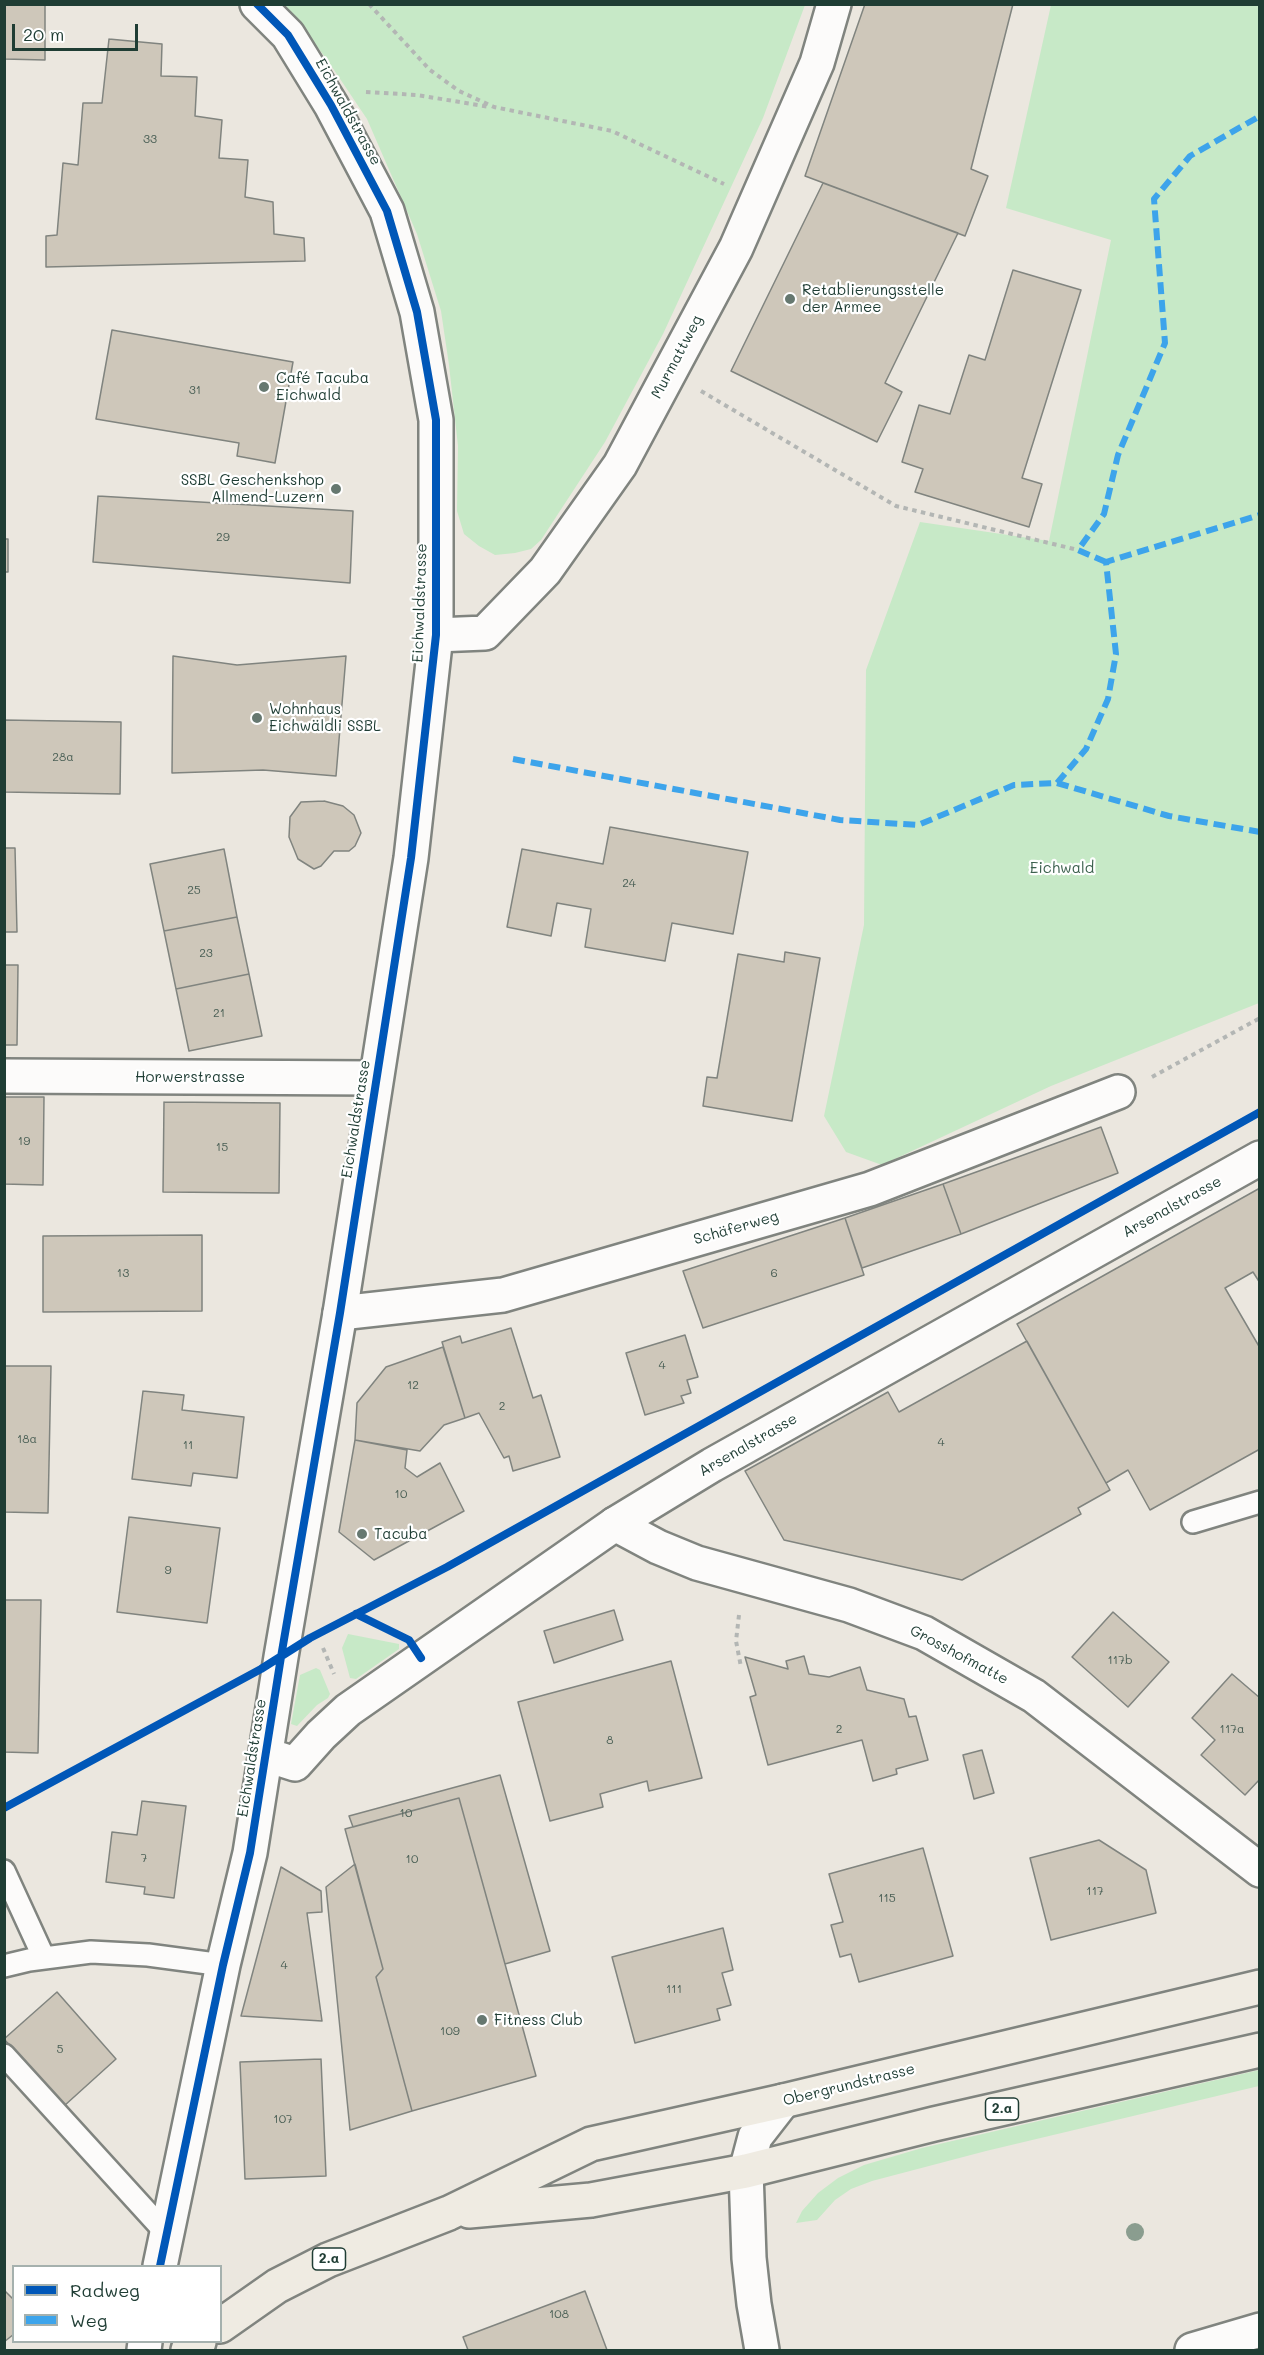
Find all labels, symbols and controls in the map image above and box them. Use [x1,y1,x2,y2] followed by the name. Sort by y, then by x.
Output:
[15,12,141,50] scale bar
[23,22,64,46] text: 20 m
[311,55,385,169] street label: Eichwaldstrasse
[143,132,157,146] house number: 33
[802,281,944,316] place label: Retablierungsstelle der Armee
[783,292,797,306] marker: Retablierungsstelle der Armee
[648,312,706,402] street label: Murmattweg
[276,369,369,404] place label: Café Tacuba Eichwald
[257,380,271,394] marker: Café Tacuba Eichwald
[189,383,201,397] house number: 31
[181,471,324,506] place label: SSBL Geschenkshop Allmend-Luzern
[329,482,343,496] marker: SSBL Geschenkshop Allmend-Luzern
[216,530,230,544] house number: 29
[409,543,431,663] street label: Eichwaldstrasse
[269,700,381,735] place label: Wohnhaus Eichwäldli SSBL
[250,711,264,725] marker: Wohnhaus Eichwäldli SSBL
[52,750,74,764] house number: 28a
[1030,859,1094,877] park label: Eichwald
[622,876,636,890] house number: 24
[187,883,201,897] house number: 25
[199,946,213,960] house number: 23
[213,1006,225,1020] house number: 21
[338,1059,374,1179] street label: Eichwaldstrasse
[135,1068,245,1086] street label: Horwerstrasse
[18,1134,30,1148] house number: 19
[216,1140,228,1154] house number: 15
[1119,1172,1225,1242] street label: Arsenalstrasse
[692,1207,780,1249] street label: Schäferweg
[117,1266,129,1280] house number: 13
[770,1266,778,1280] house number: 6
[658,1358,666,1372] house number: 4
[407,1378,419,1392] house number: 12
[499,1399,505,1413] house number: 2
[696,1410,800,1480] street label: Arsenalstrasse
[17,1432,37,1446] house number: 18a
[937,1435,945,1449] house number: 4
[183,1438,193,1452] house number: 11
[395,1487,407,1501] house number: 10
[374,1525,428,1543] place label: Tacuba
[355,1527,369,1541] marker: Tacuba
[164,1563,172,1577] house number: 9
[907,1621,1011,1689] street label: Grosshofmatte
[1107,1653,1133,1667] house number: 117b
[234,1698,270,1818] street label: Eichwaldstrasse
[836,1722,842,1736] house number: 2
[1220,1722,1244,1736] house number: 117a
[606,1733,614,1747] house number: 8
[400,1806,412,1820] house number: 10
[141,1851,147,1865] house number: 7
[406,1852,418,1866] house number: 10
[1086,1884,1104,1898] house number: 117
[878,1891,896,1905] house number: 115
[280,1958,288,1972] house number: 4
[666,1982,682,1996] house number: 111
[494,2011,583,2029] place label: Fitness Club
[475,2013,489,2027] marker: Fitness Club
[440,2024,460,2038] house number: 109
[57,2042,63,2056] house number: 5
[781,2060,917,2110] street label: Obergrundstrasse
[986,2098,1018,2120] road number: 2.a
[273,2112,293,2126] house number: 107
[312,2248,346,2270] road number: 2.a
[12,2265,222,2343] legend
[70,2278,140,2302] text: Radweg
[549,2307,569,2321] house number: 108
[70,2308,107,2332] text: Weg

